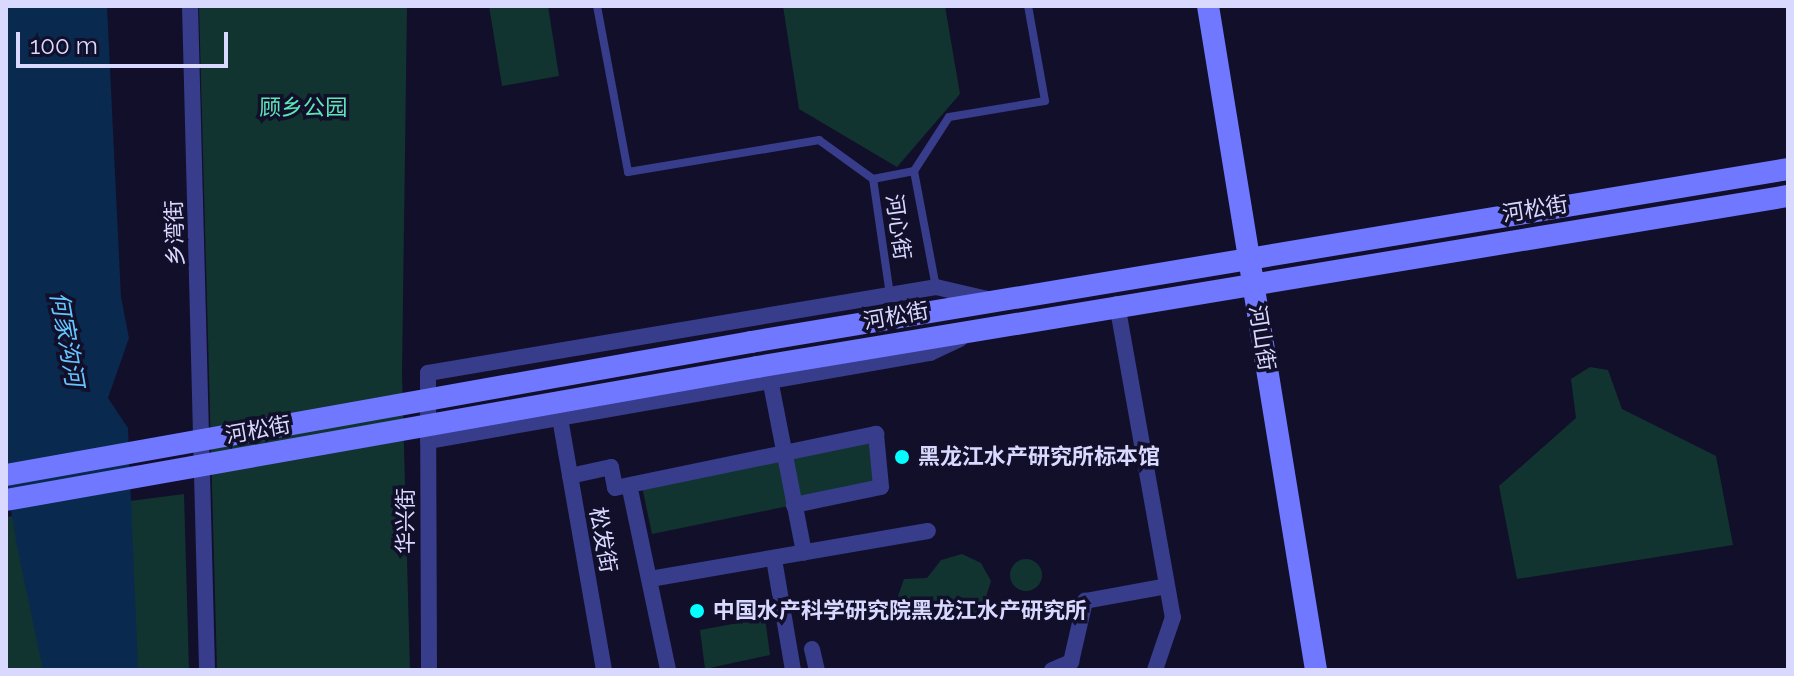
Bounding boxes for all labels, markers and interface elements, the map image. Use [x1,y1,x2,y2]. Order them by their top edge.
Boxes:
scale bar [20,16,232,66]
text: 100 m [30,31,98,60]
park label: 顾乡公园 [259,95,347,121]
street label: 河松街 [1500,191,1570,227]
street label: 河心街 [880,192,916,262]
street label: 乡湾街 [161,200,189,266]
water label: 何家沟河 [44,289,90,389]
street label: 河松街 [861,297,931,335]
street label: 河山街 [1244,303,1280,373]
street label: 河松街 [223,411,293,449]
place label: 黑龙江水产研究所标本馆 [918,444,1160,470]
marker: 黑龙江水产研究所标本馆 [893,448,911,466]
street label: 华兴街 [393,488,419,554]
street label: 松发街 [584,505,622,575]
place label: 中国水产科学研究院黑龙江水产研究所 [713,598,1087,624]
marker: 中国水产科学研究院黑龙江水产研究所 [688,602,706,620]

